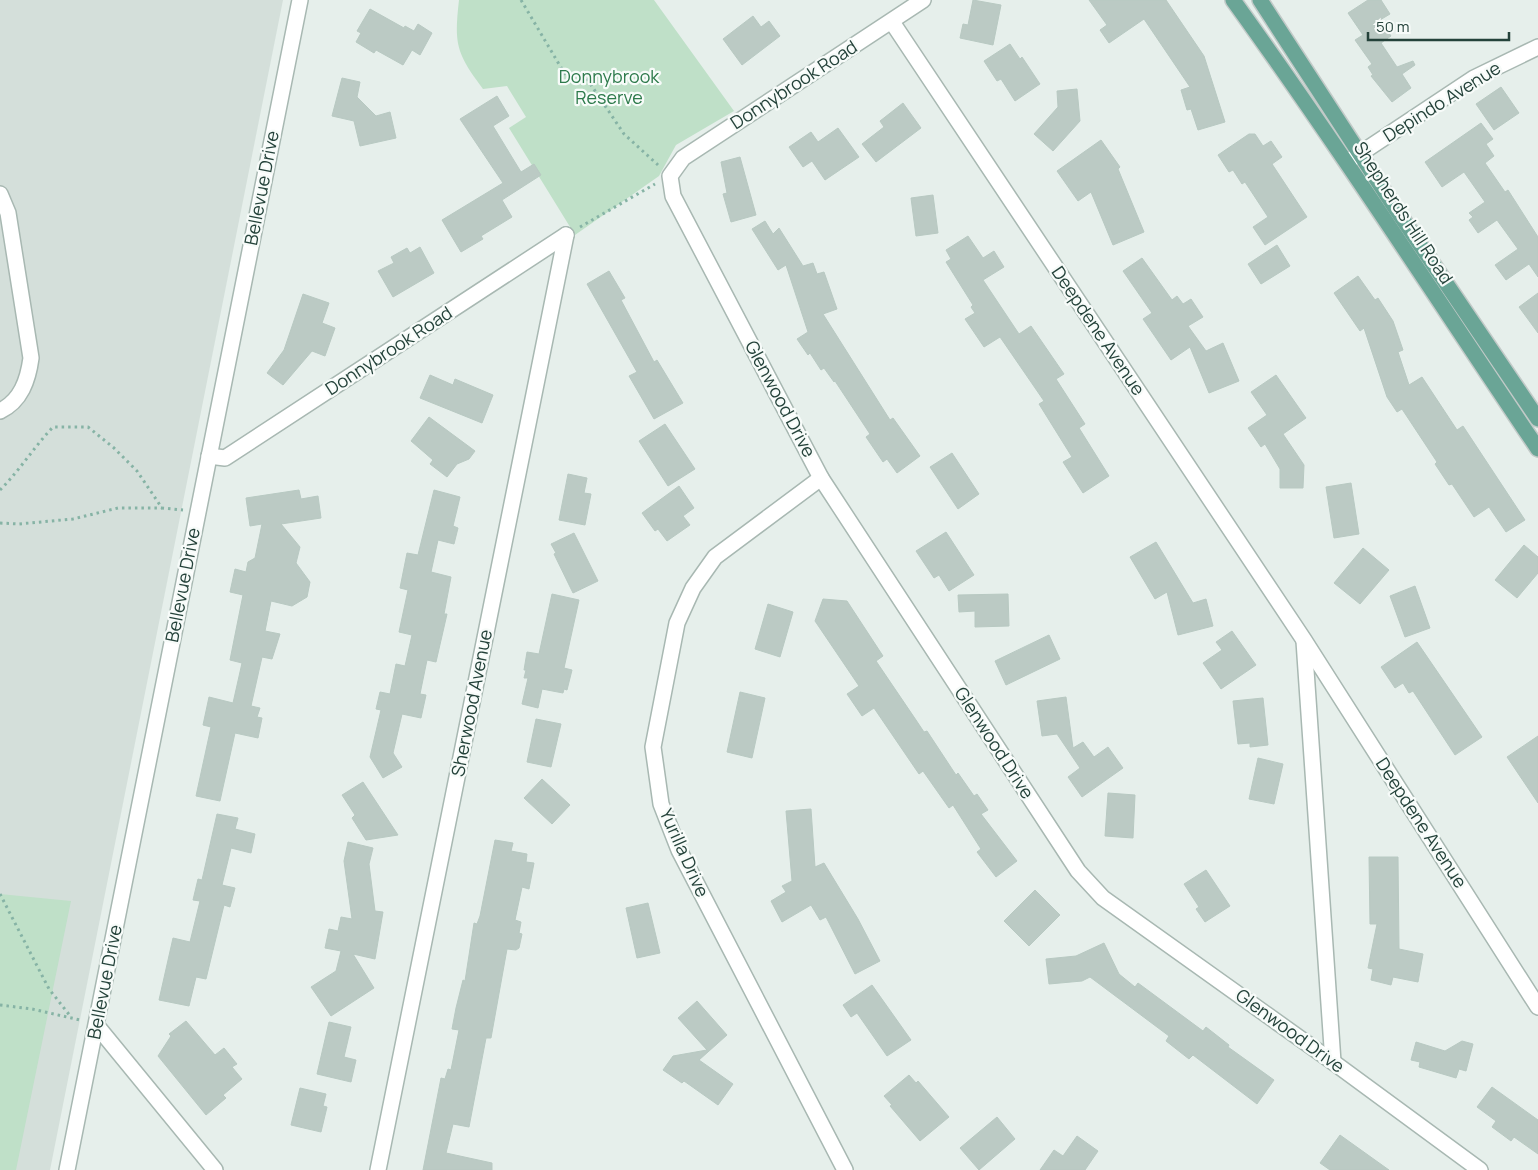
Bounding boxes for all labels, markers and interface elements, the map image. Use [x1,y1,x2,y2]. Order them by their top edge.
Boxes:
scale bar [1368,10,1509,42]
text: 50 m [1376,16,1410,37]
street label: Donnybrook Road [725,34,862,134]
street label: Depindo Avenue [1378,55,1505,147]
park label: Donnybrook Reserve [559,64,660,109]
street label: Bellevue Drive [238,129,284,247]
street label: Shepherds Hill Road [1349,137,1459,288]
street label: Deepdene Avenue [1047,261,1151,400]
street label: Donnybrook Road [320,300,457,400]
street label: Glenwood Drive [740,336,822,461]
street label: Bellevue Drive [159,526,205,644]
street label: Sherwood Avenue [445,627,497,778]
street label: Glenwood Drive [950,682,1040,803]
street label: Deepdene Avenue [1371,753,1473,892]
street label: Yurilla Drive [655,804,715,901]
street label: Bellevue Drive [81,923,127,1041]
street label: Glenwood Drive [1231,983,1350,1078]

